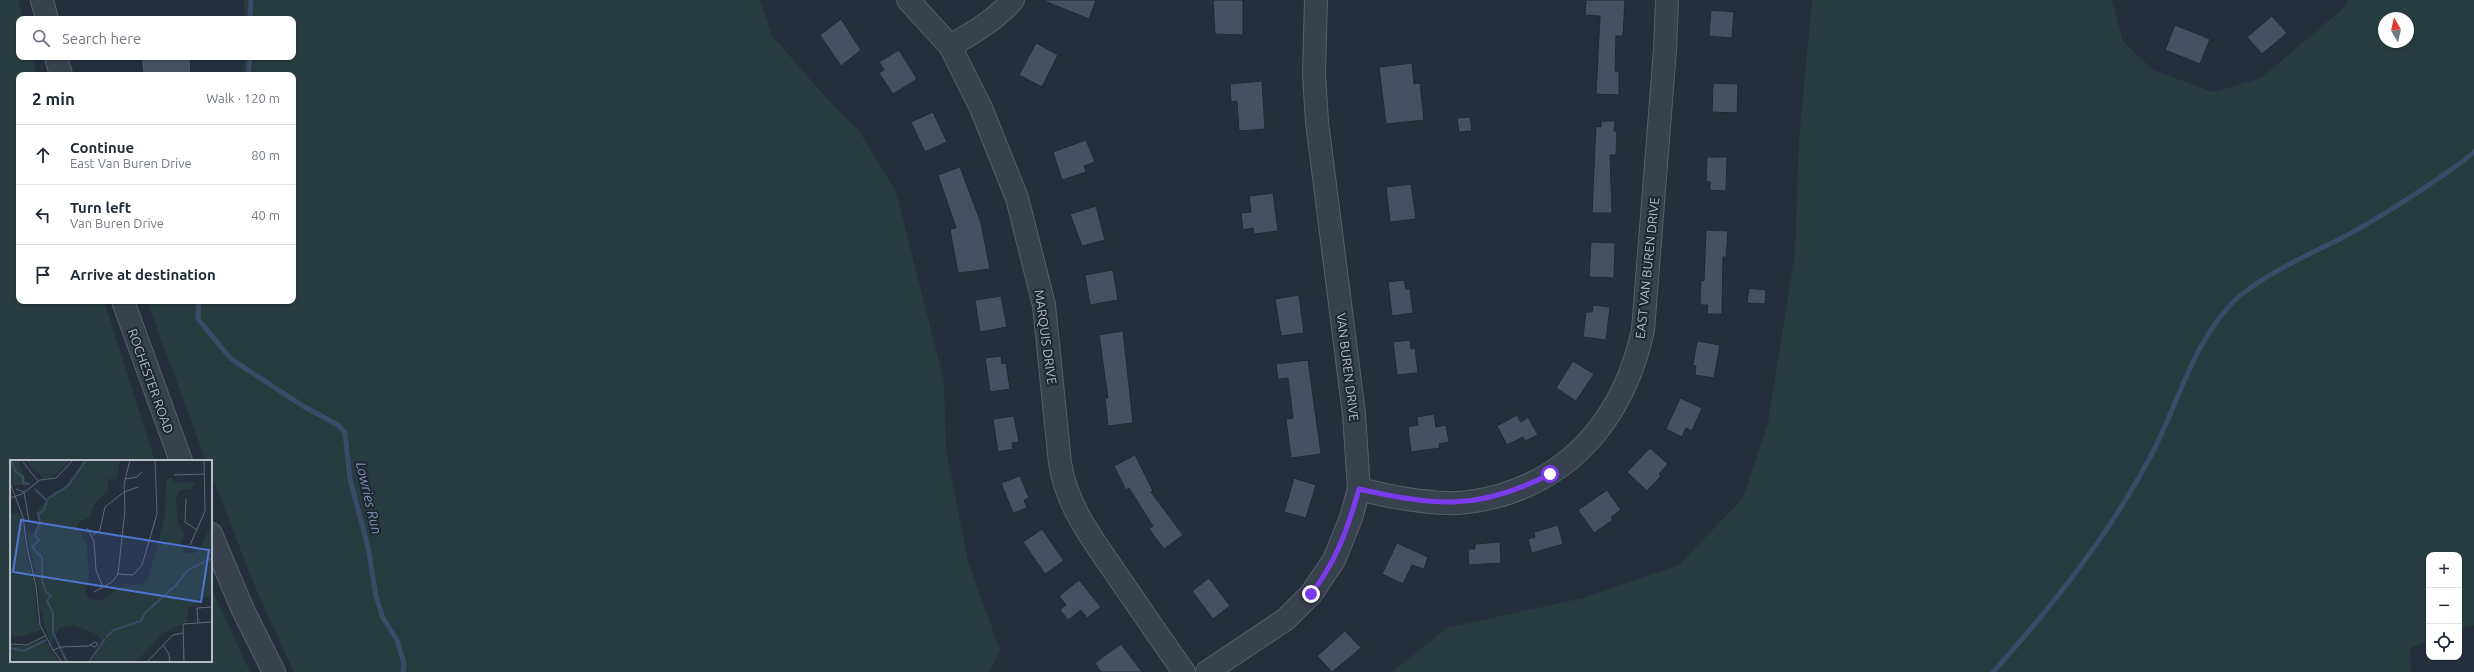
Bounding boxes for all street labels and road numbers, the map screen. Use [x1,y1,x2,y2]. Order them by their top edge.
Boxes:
street label: EAST VAN BUREN DRIVE [1633,196,1661,340]
street label: MARQUIS DRIVE [1031,288,1060,386]
street label: VAN BUREN DRIVE [1334,312,1362,422]
street label: ROCHESTER ROAD [126,327,176,435]

